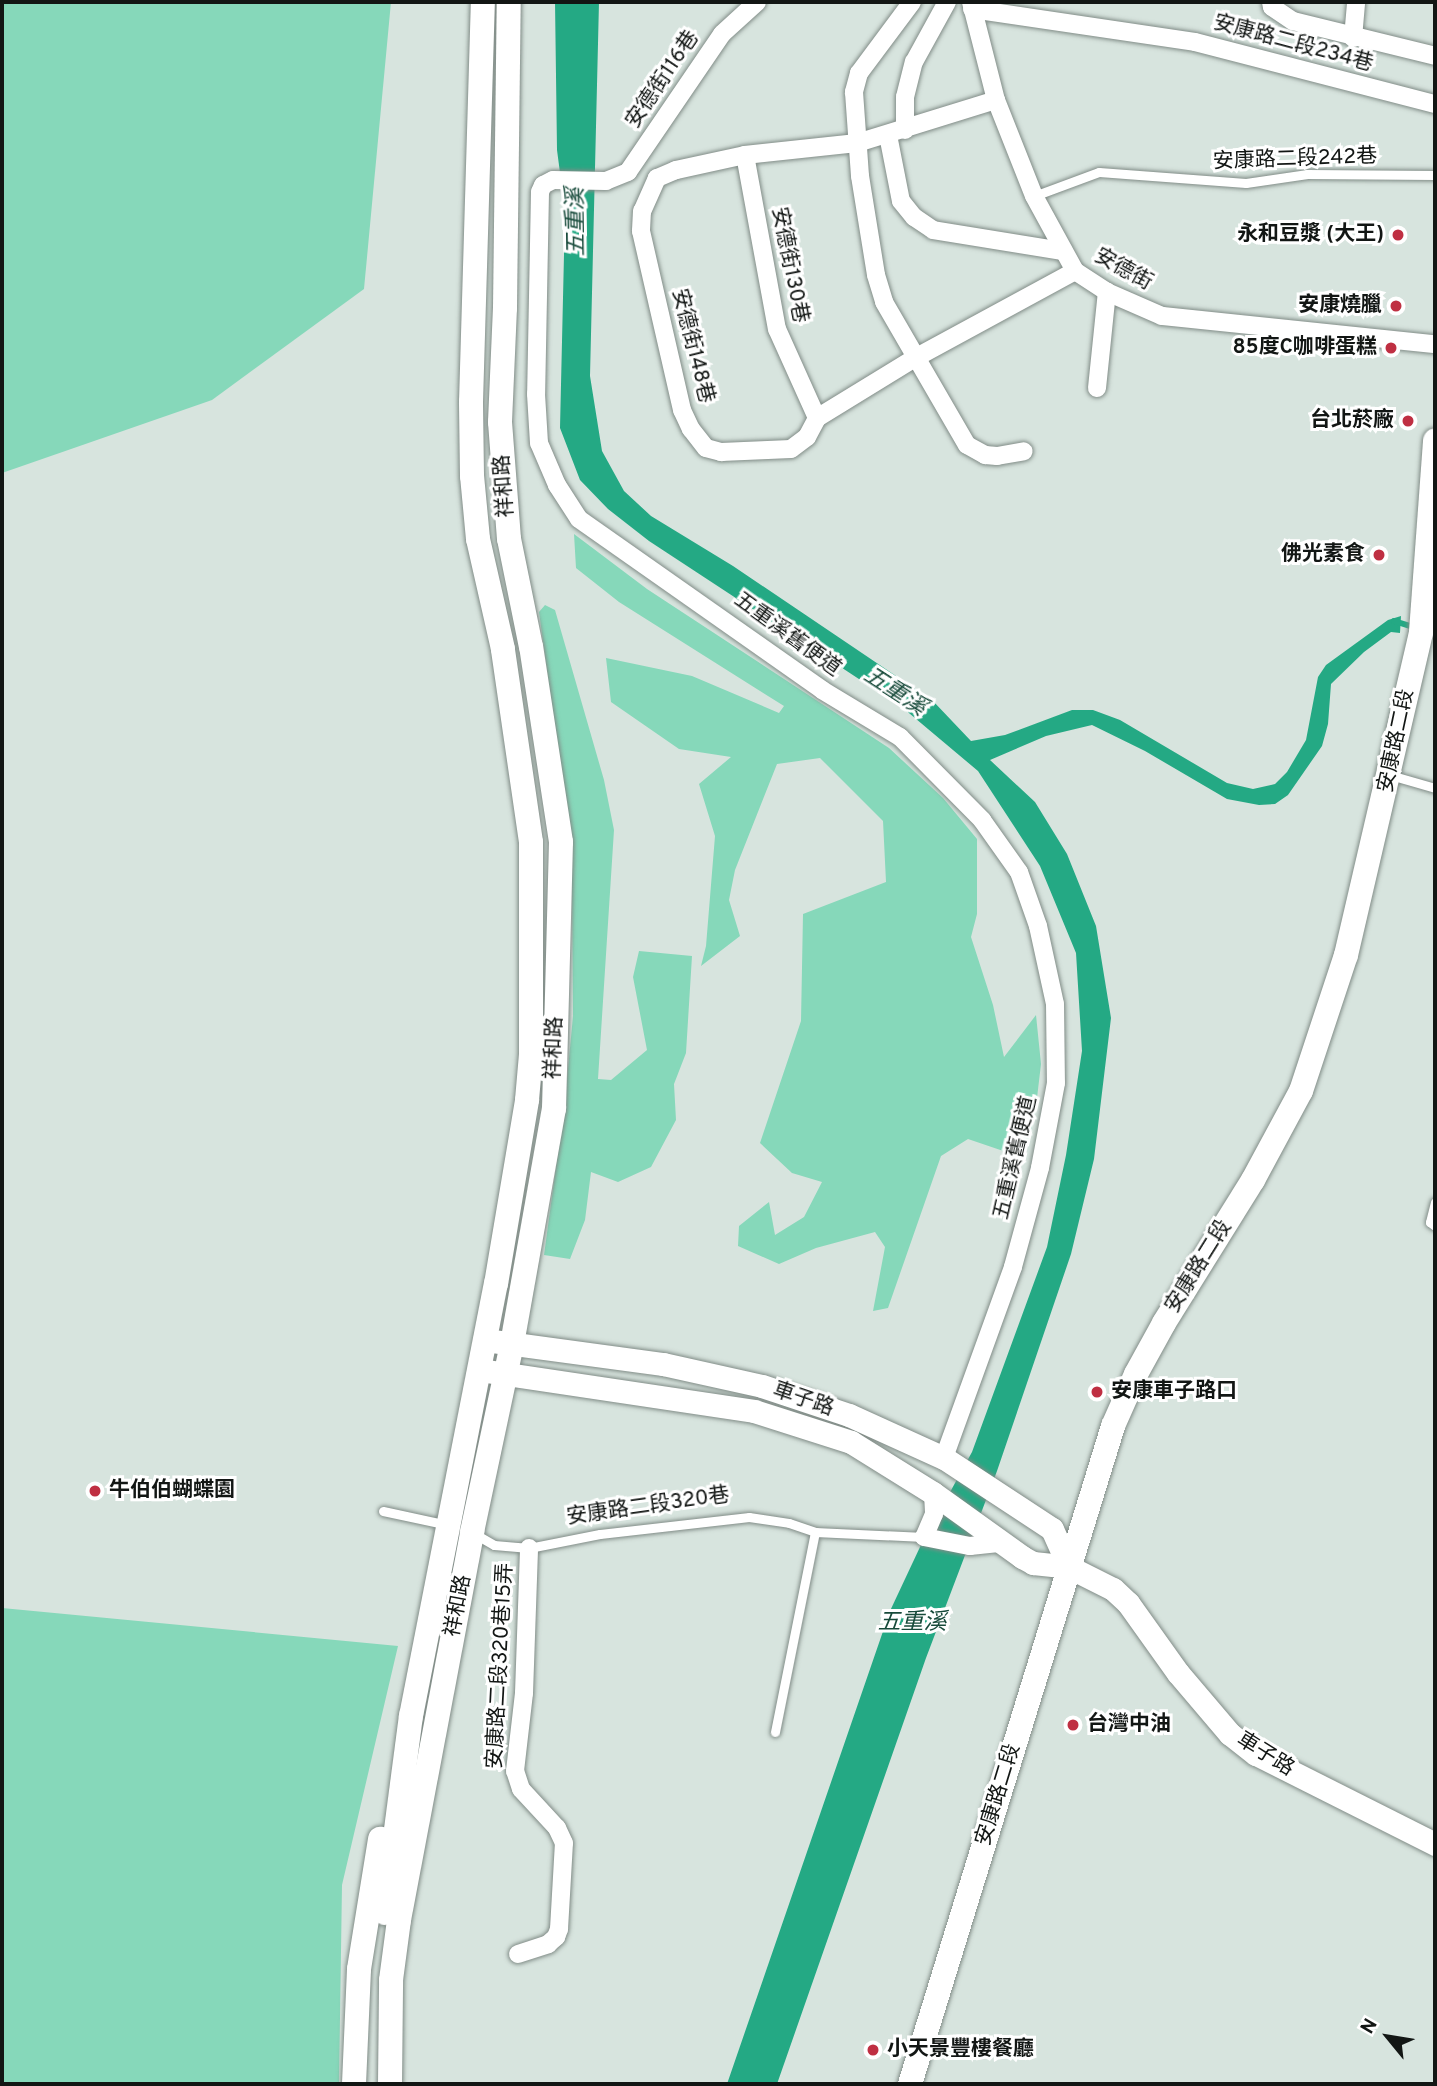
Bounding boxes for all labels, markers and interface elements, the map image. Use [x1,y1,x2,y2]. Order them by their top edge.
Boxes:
street label: 安康路二段234巷 [1210,11,1376,77]
street label: 安德街116巷 [621,26,705,134]
street label: 安康路二段242巷 [1212,145,1378,175]
water label: 五重溪 [564,187,592,257]
street label: 安德街130巷 [765,205,813,325]
place label: 永和豆漿 (大王) [1237,222,1384,248]
marker: 永和豆漿 (大王) [1390,227,1406,243]
street label: 安德街 [1089,244,1157,296]
street label: 安德街148巷 [666,286,718,406]
place label: 安康燒臘 [1298,293,1382,319]
marker: 安康燒臘 [1388,298,1404,314]
place label: 85度C咖啡蛋糕 [1233,335,1377,361]
marker: 85度C咖啡蛋糕 [1383,340,1399,356]
place label: 台北菸廠 [1310,408,1394,434]
marker: 台北菸廠 [1400,413,1416,429]
street label: 祥和路 [490,454,520,518]
place label: 佛光素食 [1281,542,1365,568]
marker: 佛光素食 [1371,547,1387,563]
street label: 五重溪舊便道 [729,588,845,682]
water label: 五重溪 [858,663,930,723]
street label: 安康路二段 [1374,687,1420,795]
street label: 祥和路 [541,1016,569,1080]
street label: 五重溪舊便道 [990,1094,1042,1222]
street label: 安康路二段 [1160,1216,1238,1318]
street label: 車子路 [769,1378,837,1422]
place label: 安康車子路口 [1111,1379,1237,1405]
marker: 安康車子路口 [1089,1384,1105,1400]
place label: 牛伯伯蝴蝶園 [109,1478,235,1504]
marker: 牛伯伯蝴蝶園 [87,1483,103,1499]
street label: 安康路二段320巷 [565,1483,731,1531]
street label: 安康路二段320巷15弄 [483,1562,519,1770]
street label: 祥和路 [441,1573,477,1639]
water label: 五重溪 [878,1610,946,1638]
place label: 台灣中油 [1087,1712,1171,1738]
marker: 台灣中油 [1065,1717,1081,1733]
street label: 車子路 [1232,1728,1298,1782]
street label: 安康路二段 [972,1741,1026,1849]
north arrow [1353,2002,1423,2072]
text: N [1356,2015,1384,2038]
place label: 小天景豐樓餐廳 [887,2037,1034,2063]
marker: 小天景豐樓餐廳 [865,2042,881,2058]

